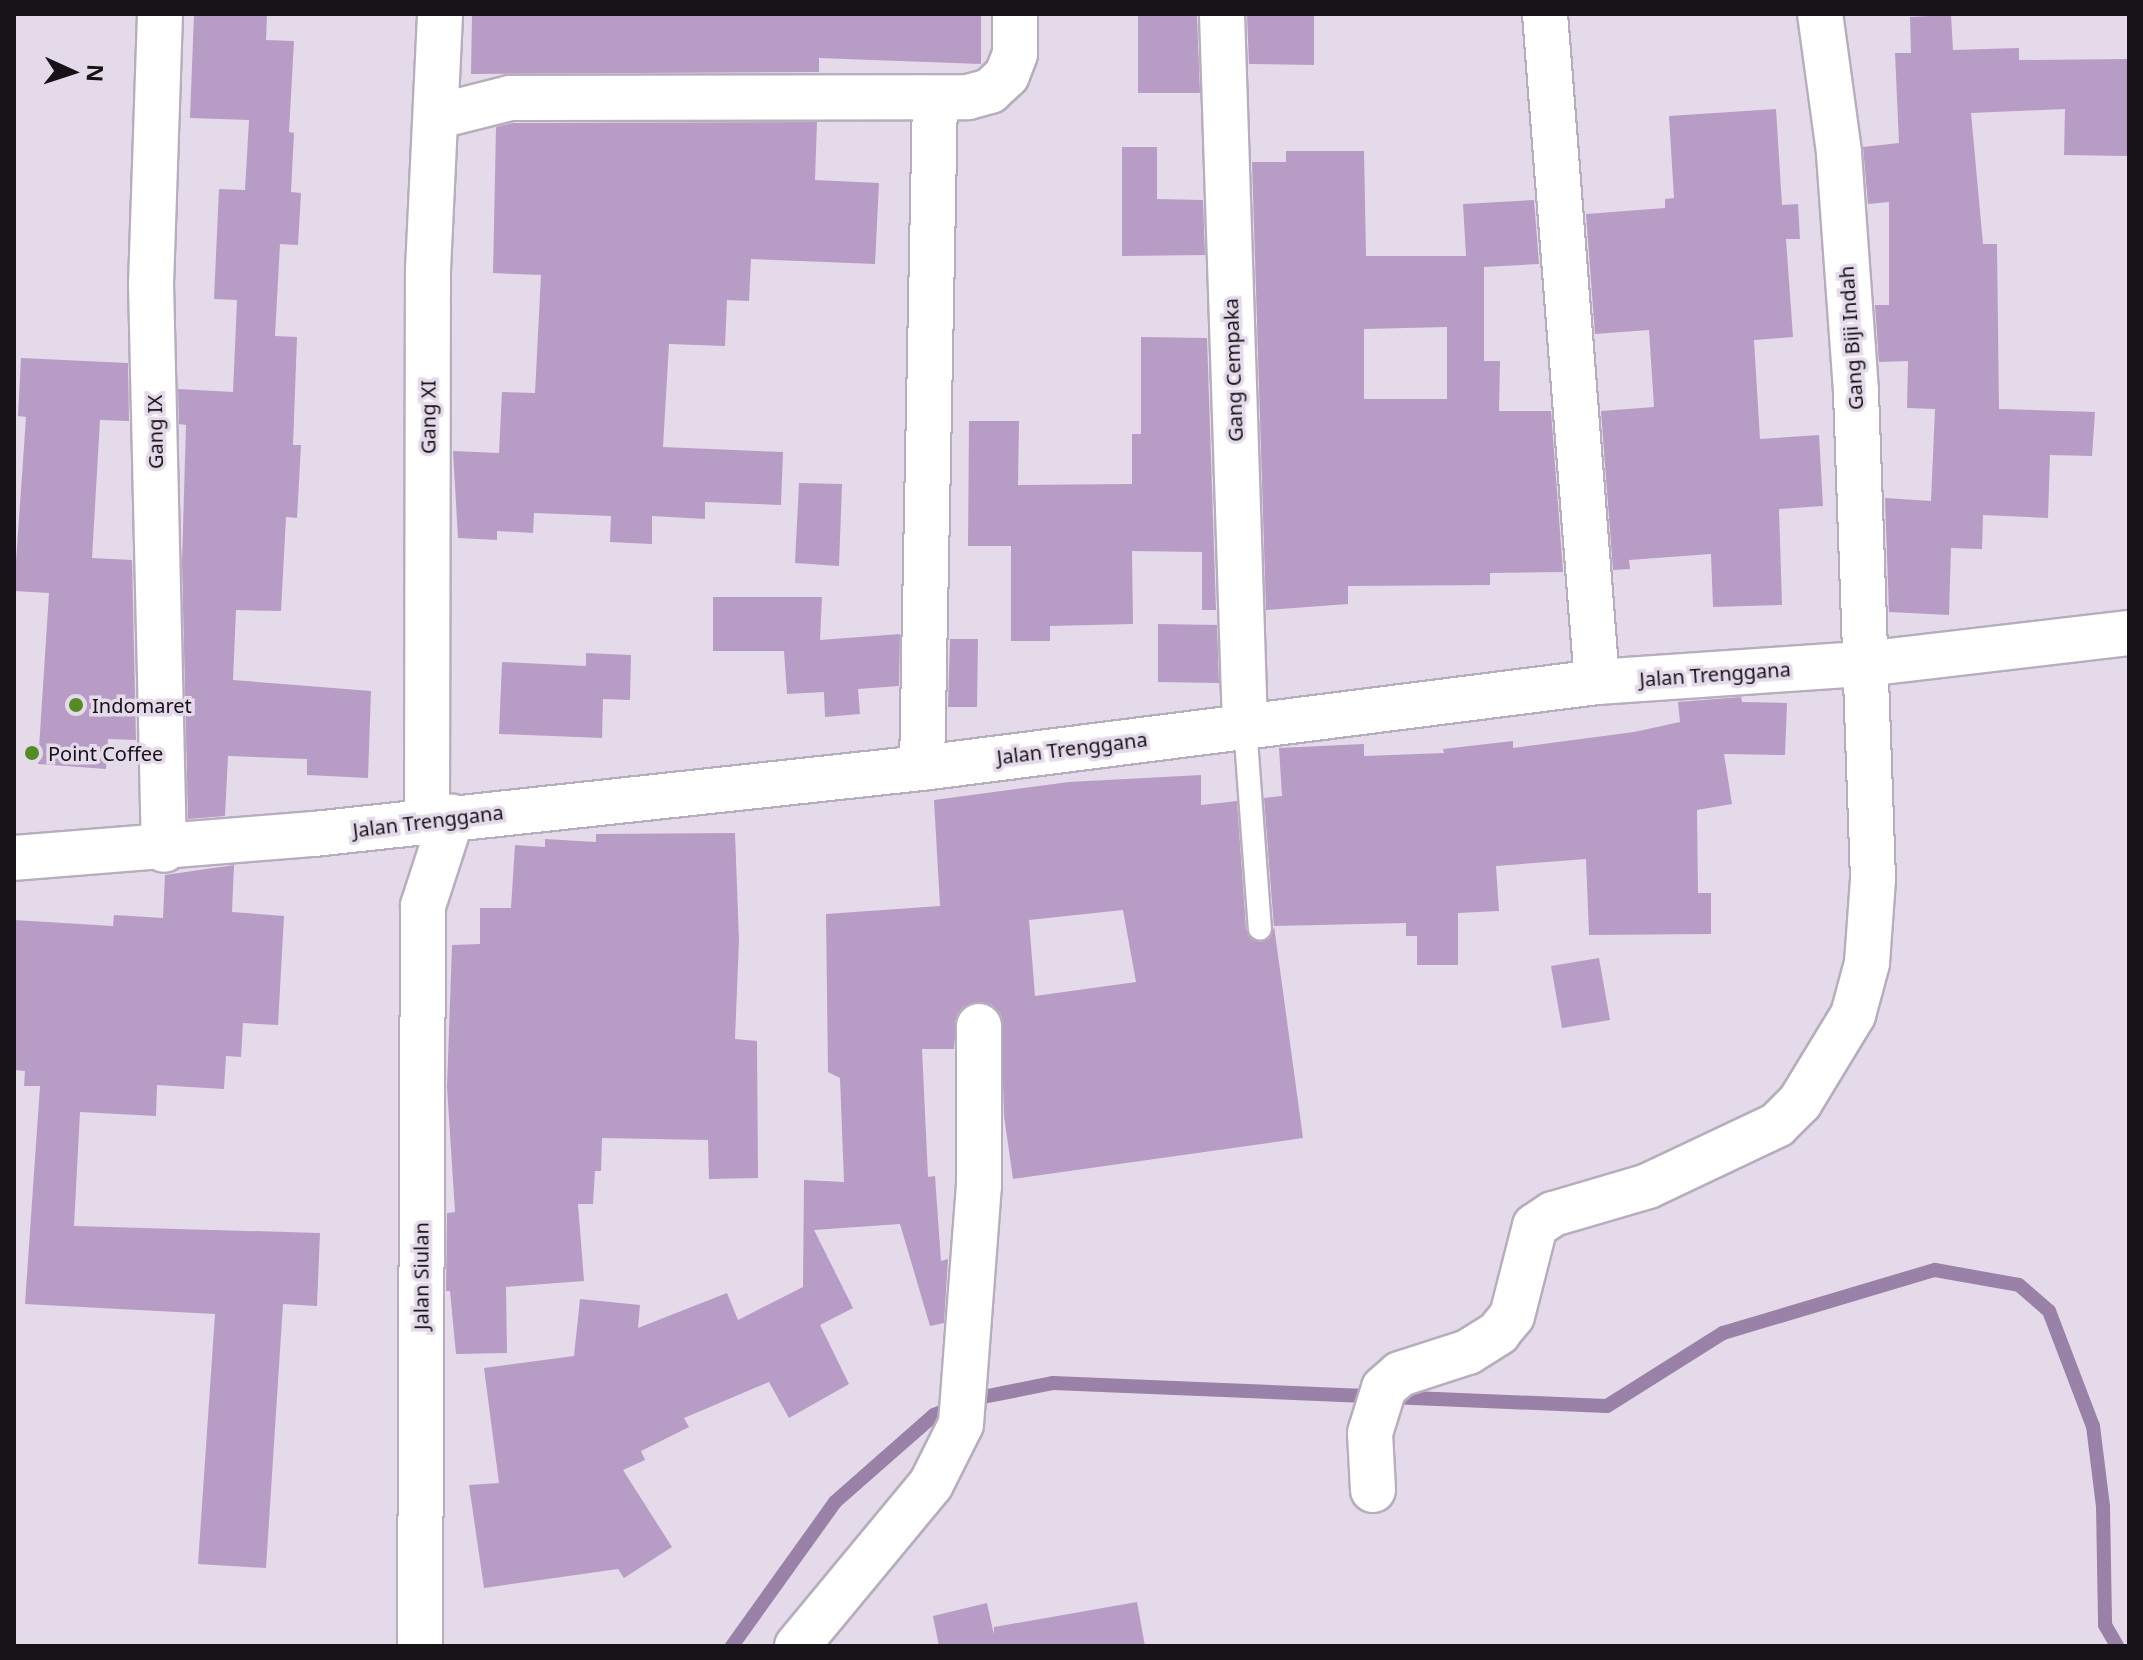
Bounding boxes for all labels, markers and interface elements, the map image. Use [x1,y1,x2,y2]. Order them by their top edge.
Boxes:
north arrow [32,32,112,112]
text: N [81,64,111,83]
street label: Gang Biji Indah [1834,265,1868,411]
street label: Gang Cempaka [1219,298,1247,442]
street label: Gang XI [416,380,440,454]
street label: Gang IX [142,395,168,469]
street label: Jalan Trenggana [1639,657,1791,691]
place label: Indomaret [92,693,192,717]
marker: Indomaret [67,696,85,714]
street label: Jalan Trenggana [995,727,1149,769]
place label: Point Coffee [48,741,163,765]
marker: Point Coffee [23,744,41,762]
street label: Jalan Trenggana [351,800,505,842]
street label: Jalan Siulan [409,1222,433,1330]

